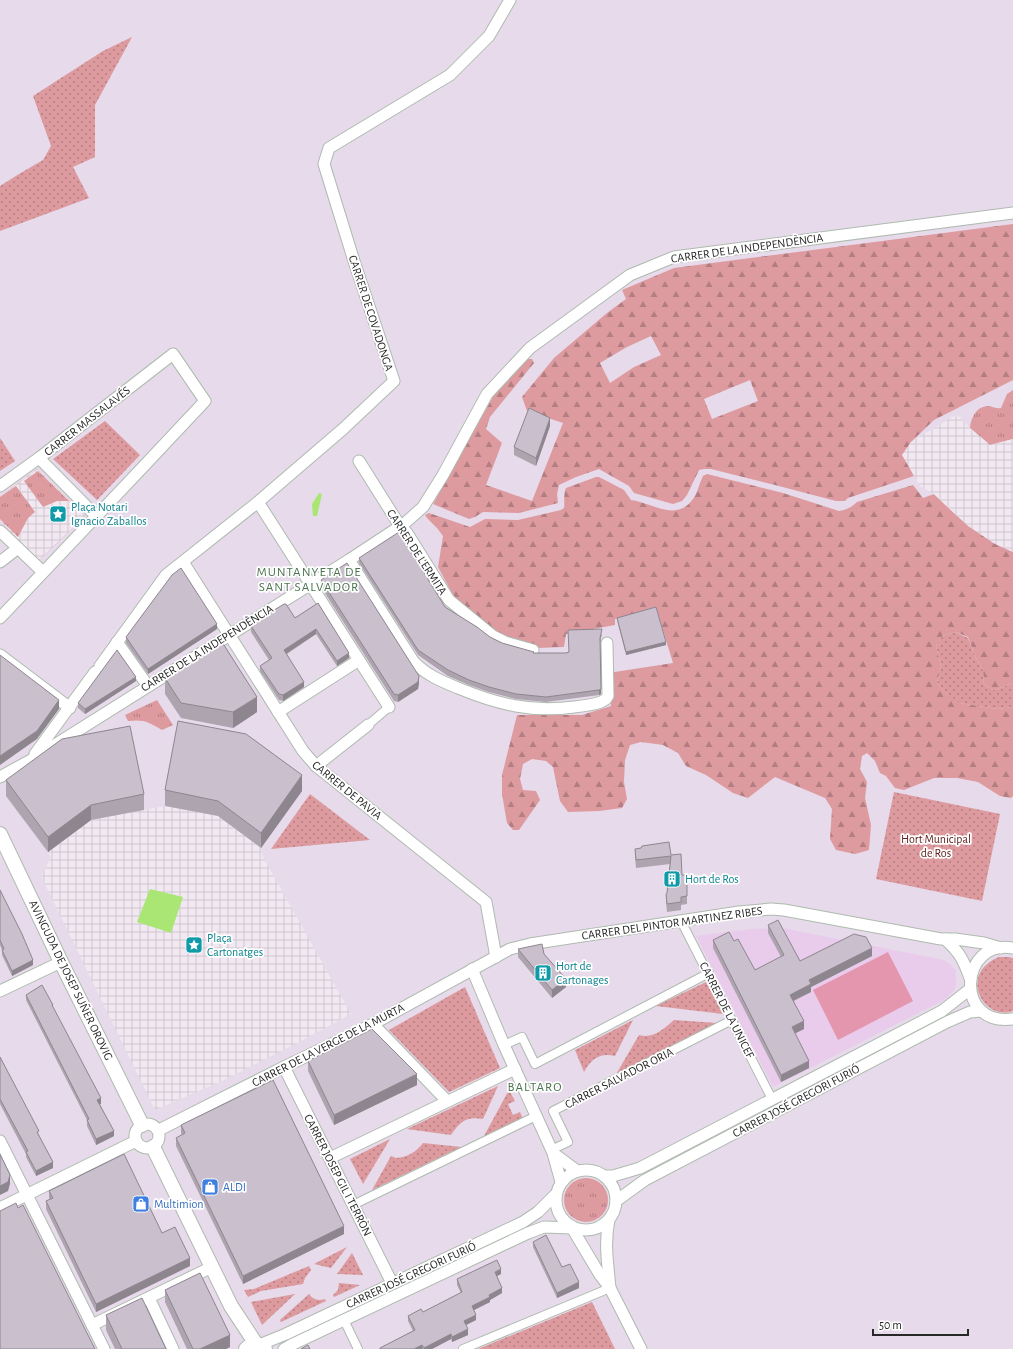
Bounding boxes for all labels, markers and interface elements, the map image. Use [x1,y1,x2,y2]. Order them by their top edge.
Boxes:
street label: CARRER DE LA INDEPENDÈNCIA [670,230,824,265]
street label: CARRER DE COVADONGA [347,254,395,372]
street label: CARRER MASSALAVÉS [41,383,133,458]
place label: Plaça Notari Ignacio Zaballos [71,501,147,527]
place icon: Plaça Notari Ignacio Zaballos [48,504,68,524]
street label: CARRER DE L'ERMITA [385,507,449,597]
district label: MUNTANYETA DE SANT SALVADOR [256,566,362,594]
street label: CARRER DE LA INDEPENDÈNCIA [138,601,275,694]
street label: CARRER DE PAVIA [310,758,384,822]
park label: Hort Municipal de Ros [901,833,971,859]
building icon: Hort de Ros [662,869,682,889]
place label: Hort de Ros [685,873,739,885]
street label: AVINGUDA DE JOSEP SUÑER OROVIG [27,897,117,1062]
street label: CARRER DEL PINTOR MARTINEZ RIBES [581,904,763,942]
place label: Plaça Cartonatges [207,932,263,958]
place icon: Plaça Cartonatges [184,935,204,955]
place label: Hort de Cartonages [556,960,609,986]
street label: CARRER DE LA UNICEF [698,960,757,1061]
building icon: Hort de Cartonages [533,963,553,983]
street label: CARRER DE LA VERGE DE LA MURTA [250,1001,406,1089]
street label: CARRER SALVADOR ORIA [563,1045,675,1111]
street label: CARRER JOSÉ GREGORI FURIÓ [730,1061,862,1140]
district label: BALTARO [508,1081,562,1094]
street label: CARRER JOSEP GIL I TERRÒN [302,1112,375,1238]
shop icon: ALDI [200,1177,220,1197]
place label: ALDI [223,1181,246,1193]
shop icon: Multimion [131,1194,151,1214]
place label: Multimion [154,1198,204,1210]
street label: CARRER JOSÉ GREGORI FURIÓ [344,1239,478,1310]
scale bar [873,1311,968,1337]
text: 50 m [879,1319,902,1331]

